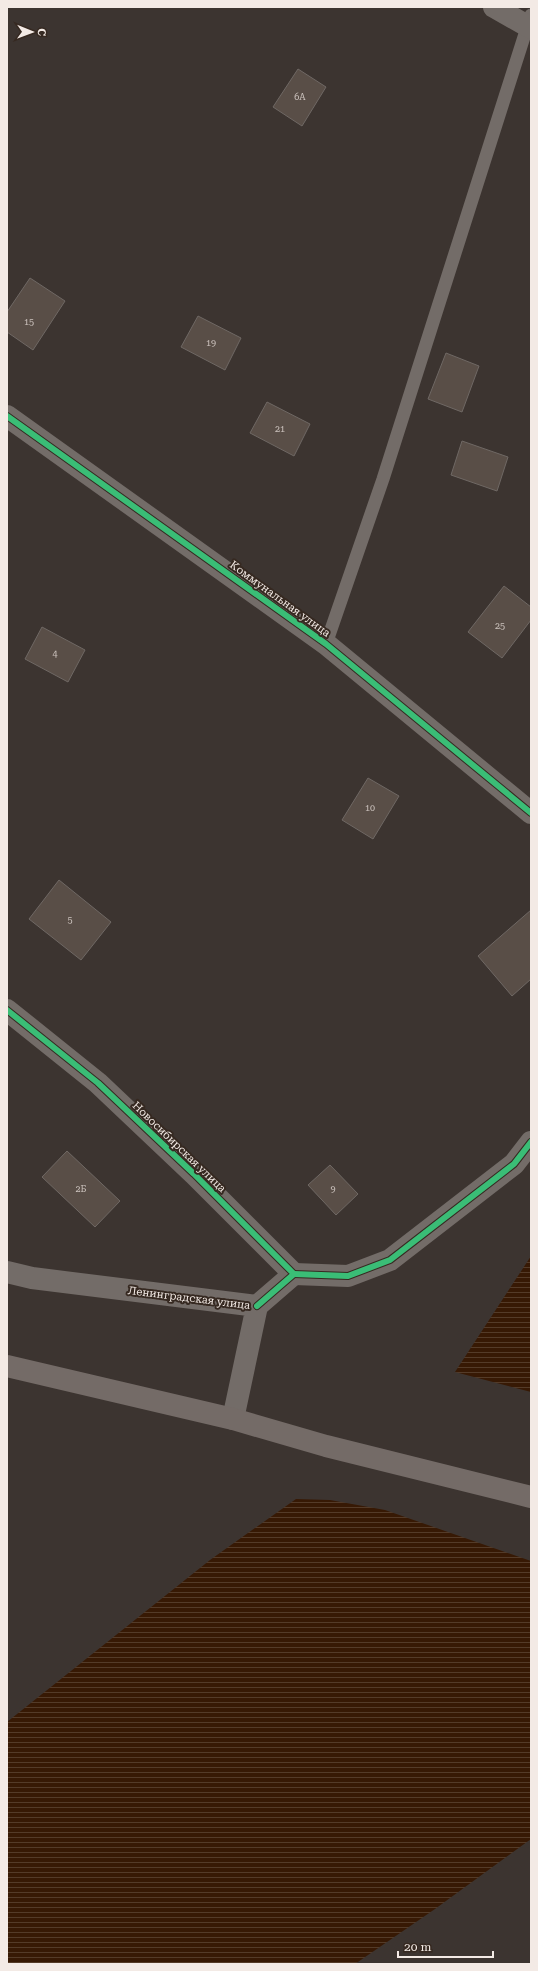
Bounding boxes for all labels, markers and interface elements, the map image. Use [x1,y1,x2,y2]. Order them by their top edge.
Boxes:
north arrow [12,12,52,52]
text: С [35,28,48,36]
house number: 6А [294,92,306,102]
house number: 15 [24,317,34,327]
house number: 19 [206,338,216,348]
house number: 21 [275,424,285,434]
street label: Коммунальная улица [227,558,333,640]
house number: 25 [495,621,505,631]
house number: 4 [52,649,58,659]
house number: 10 [365,803,375,813]
house number: 5 [67,915,73,925]
street label: Новосибирская улица [130,1099,228,1195]
house number: 2Б [76,1184,87,1194]
house number: 9 [330,1184,336,1194]
street label: Ленинградская улица [127,1284,251,1312]
scale bar [398,1933,493,1959]
text: 20 m [404,1940,431,1954]

